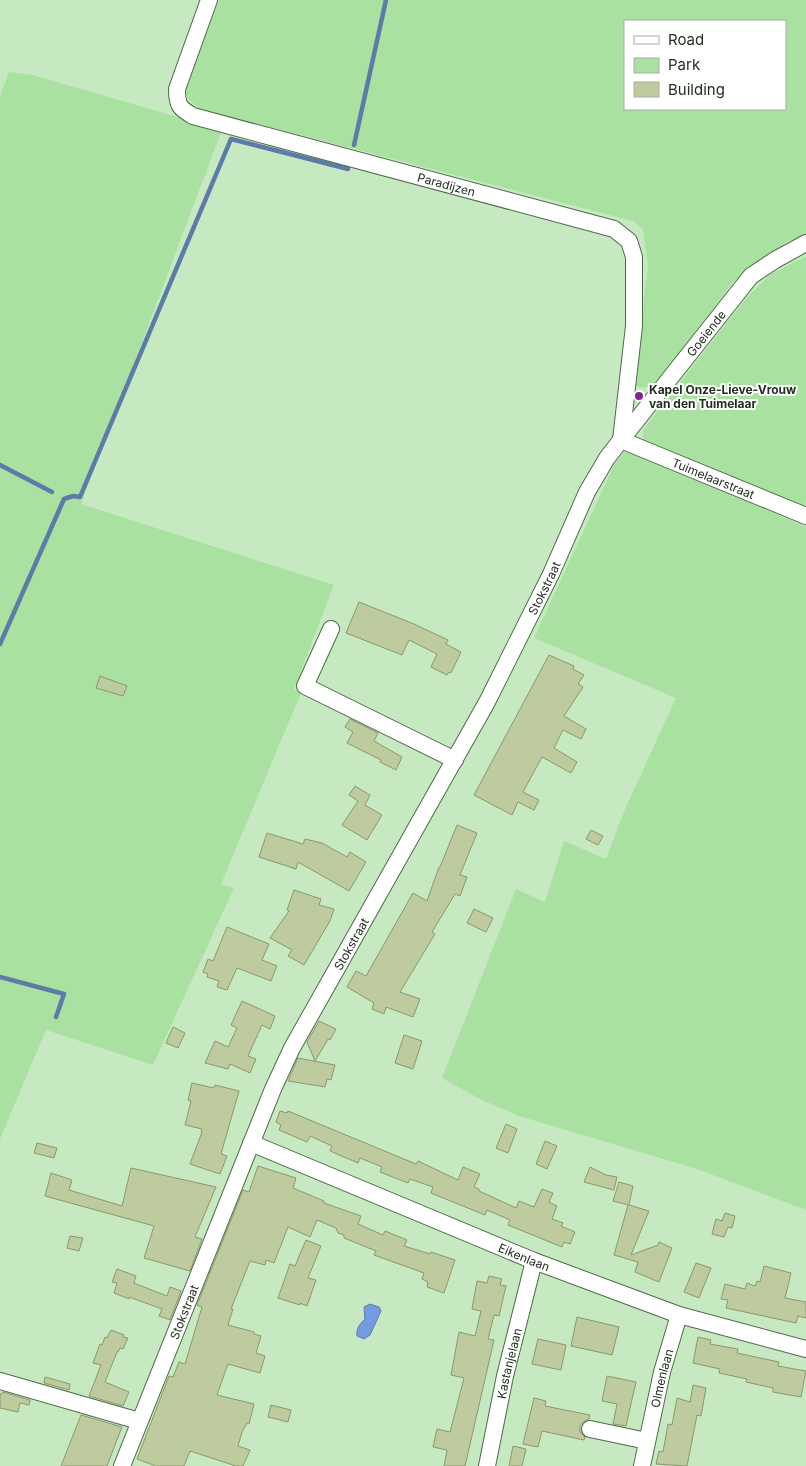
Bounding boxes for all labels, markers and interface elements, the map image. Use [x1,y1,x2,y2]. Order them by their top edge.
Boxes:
legend [624,20,786,110]
text: Road [668,30,704,49]
text: Park [668,55,701,74]
text: Building [668,80,725,99]
street label: Paradijzen [416,169,477,199]
street label: Goeiende [683,307,729,359]
place label: Kapel Onze-Lieve-Vrouw van den Tuimelaar [649,382,797,411]
marker: Kapel Onze-Lieve-Vrouw van den Tuimelaar [633,390,645,402]
street label: Tuimelaarstraat [670,454,757,502]
street label: Stokstraat [524,559,563,617]
street label: Stokstraat [330,915,371,972]
street label: Eikenlaan [496,1240,552,1274]
street label: Stokstraat [166,1282,201,1341]
street label: Kastanjelaan [493,1326,524,1400]
street label: Olmenlaan [647,1347,676,1409]

